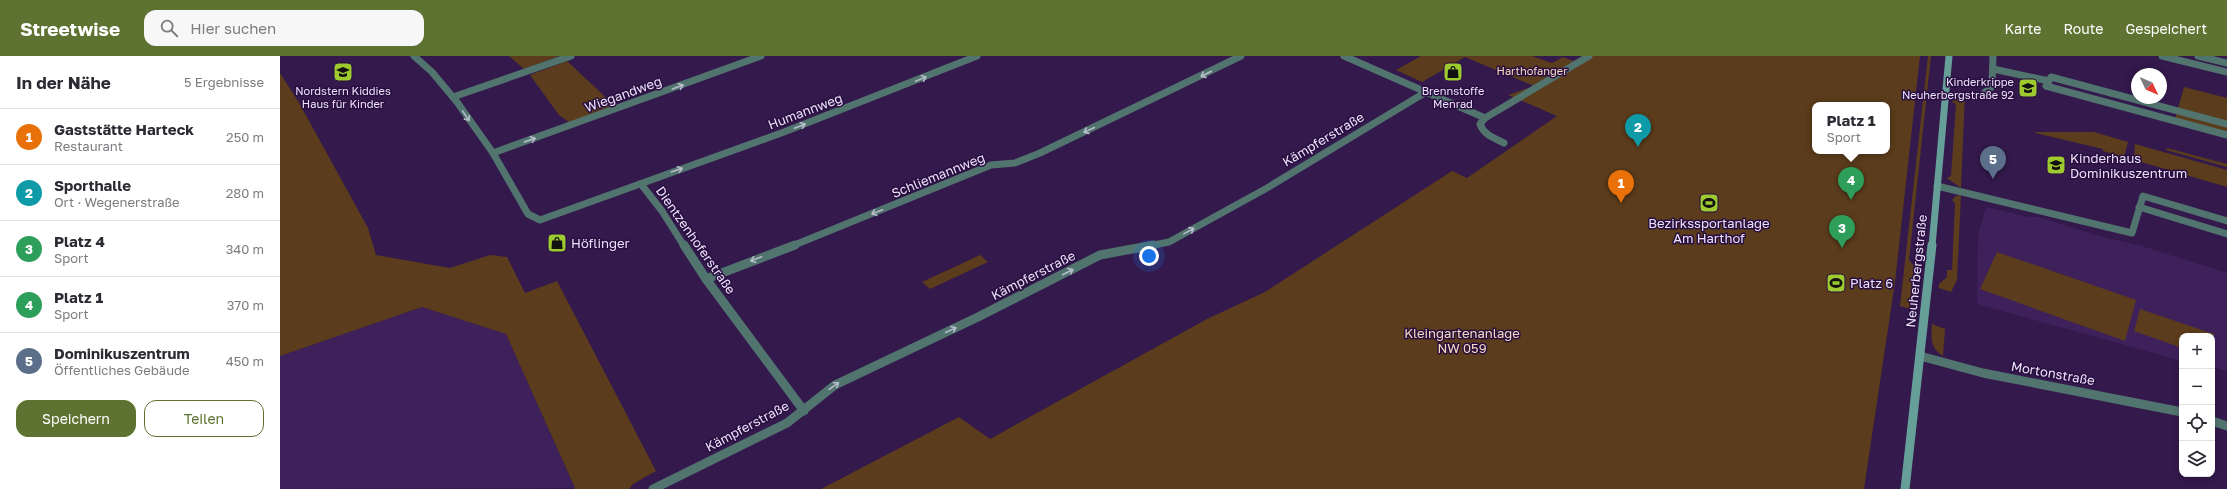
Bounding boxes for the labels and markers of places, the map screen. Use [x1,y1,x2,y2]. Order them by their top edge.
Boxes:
school or university icon: Nordstern Kiddies Haus für Kinder [332,61,354,83]
shop icon: Brennstoffe Menrad [1442,61,1464,83]
place label: Kinderkrippe Neuherbergstraße 92 [1902,75,2014,101]
school or university icon: Kinderkrippe Neuherbergstraße 92 [2017,77,2039,99]
place label: Nordstern Kiddies Haus für Kinder [295,84,391,110]
place label: Brennstoffe Menrad [1422,84,1484,110]
pin: 2 [1625,114,1651,147]
pin: 5 [1980,146,2006,179]
place label: Kinderhaus Dominikuszentrum [2070,150,2187,181]
school or university icon: Kinderhaus Dominikuszentrum [2045,154,2067,176]
pin: 4 [1838,167,1864,200]
pin: 1 [1608,170,1634,203]
sports icon: Bezirkssportanlage Am Harthof [1698,192,1720,214]
place label: Bezirkssportanlage Am Harthof [1648,215,1770,246]
pin: 3 [1829,215,1855,248]
shop icon: Höflinger [546,232,568,254]
place label: Höflinger [571,235,630,251]
sports icon: Platz 6 [1825,272,1847,294]
place label: Platz 6 [1850,275,1893,291]

